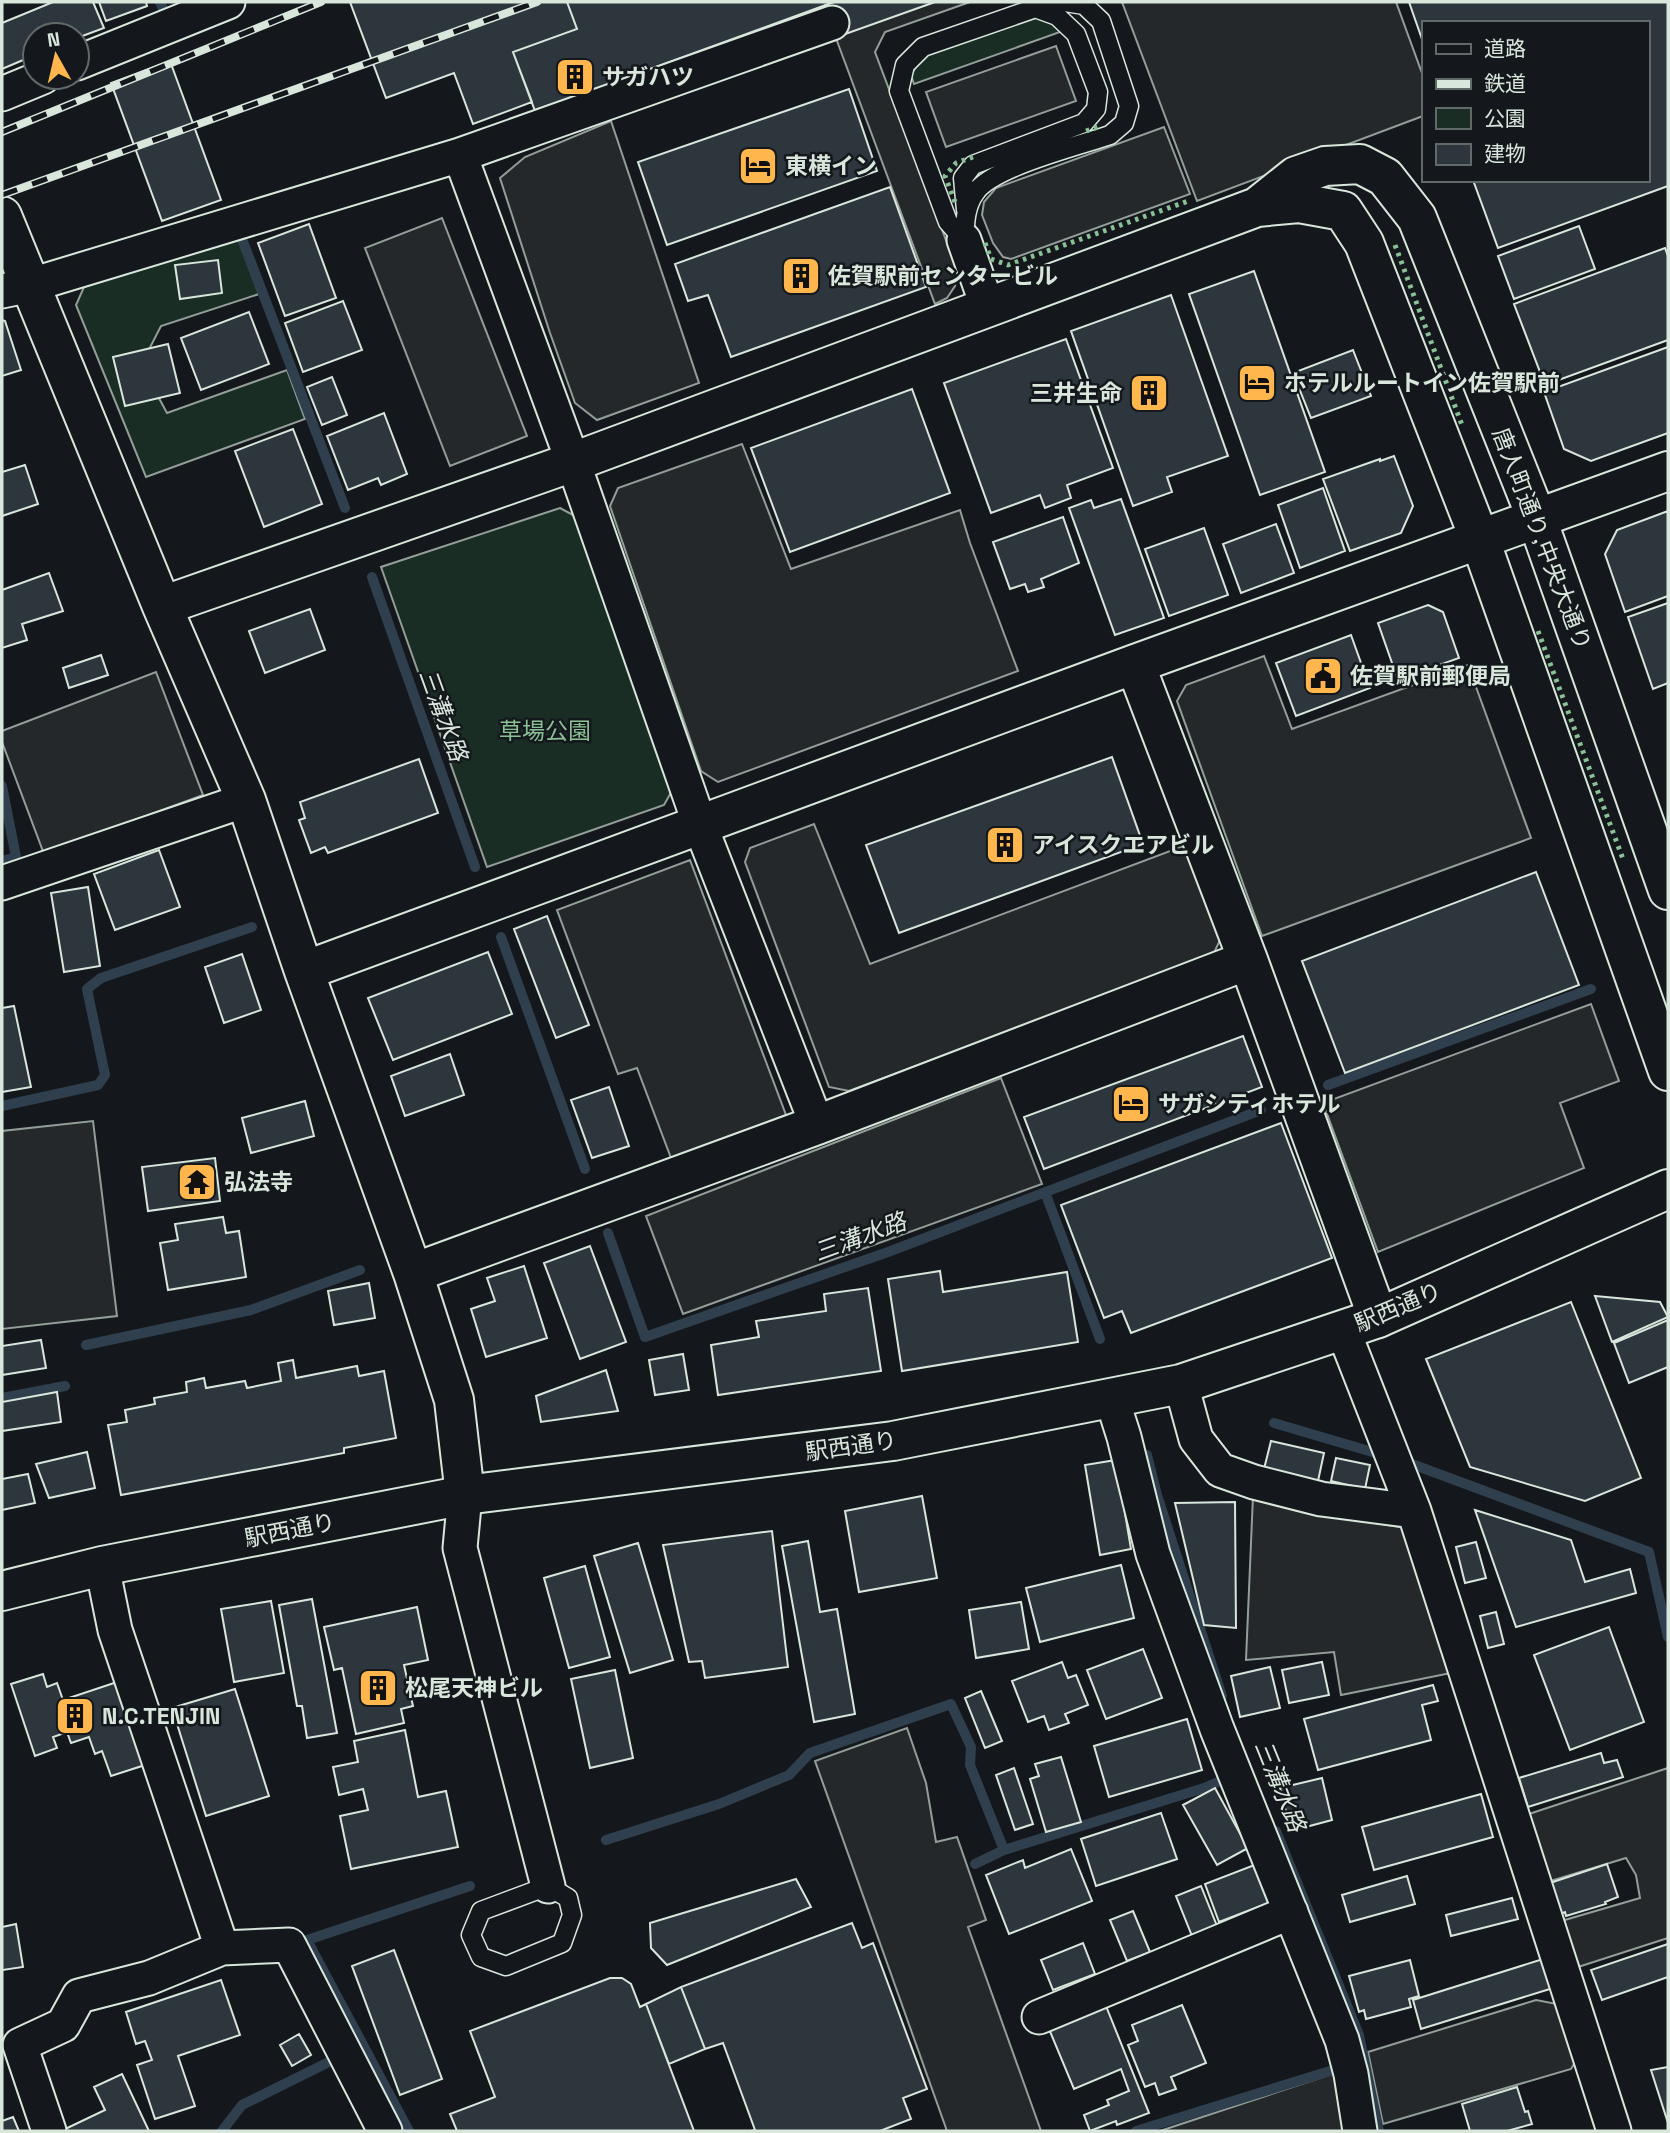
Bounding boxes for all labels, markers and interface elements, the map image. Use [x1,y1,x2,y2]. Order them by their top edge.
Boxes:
north arrow [21,21,91,91]
legend [1422,21,1649,182]
text: N [46,26,62,53]
text: 道路 [1484,35,1526,62]
building icon: サガハツ [554,56,596,98]
place label: サガハツ [602,62,694,92]
text: 鉄道 [1484,70,1526,97]
text: 公園 [1484,105,1526,132]
text: 建物 [1484,140,1526,167]
hotel icon: 東横イン [737,145,779,187]
place label: 東横イン [785,151,877,181]
building icon: 佐賀駅前センタービル [780,255,822,297]
place label: 佐賀駅前センタービル [828,261,1058,291]
hotel icon: ホテルルートイン佐賀駅前 [1236,362,1278,404]
place label: ホテルルートイン佐賀駅前 [1284,368,1560,398]
building icon: 三井生命 [1128,372,1170,414]
place label: 三井生命 [1030,378,1123,408]
street label: 唐人町通り,中央大通り [1486,424,1598,654]
public building icon: 佐賀駅前郵便局 [1302,655,1344,697]
place label: 佐賀駅前郵便局 [1350,661,1511,691]
water label: 三溝水路 [412,664,475,767]
park label: 草場公園 [499,716,591,746]
building icon: アイスクエアビル [984,824,1026,866]
place label: アイスクエアビル [1032,830,1214,860]
hotel icon: サガシティホテル [1110,1083,1152,1125]
place label: サガシティホテル [1158,1089,1341,1119]
temple icon: 弘法寺 [176,1161,218,1203]
place label: 弘法寺 [224,1167,293,1197]
water label: 三溝水路 [809,1205,912,1268]
street label: 駅西通り [1350,1275,1446,1339]
street label: 駅西通り [803,1425,899,1467]
street label: 駅西通り [242,1506,338,1554]
building icon: 松尾天神ビル [357,1667,399,1709]
place label: 松尾天神ビル [405,1673,543,1703]
building icon: N.C.TENJIN [54,1695,96,1737]
place label: N.C.TENJIN [102,1701,221,1731]
water label: 三溝水路 [1248,1736,1314,1838]

